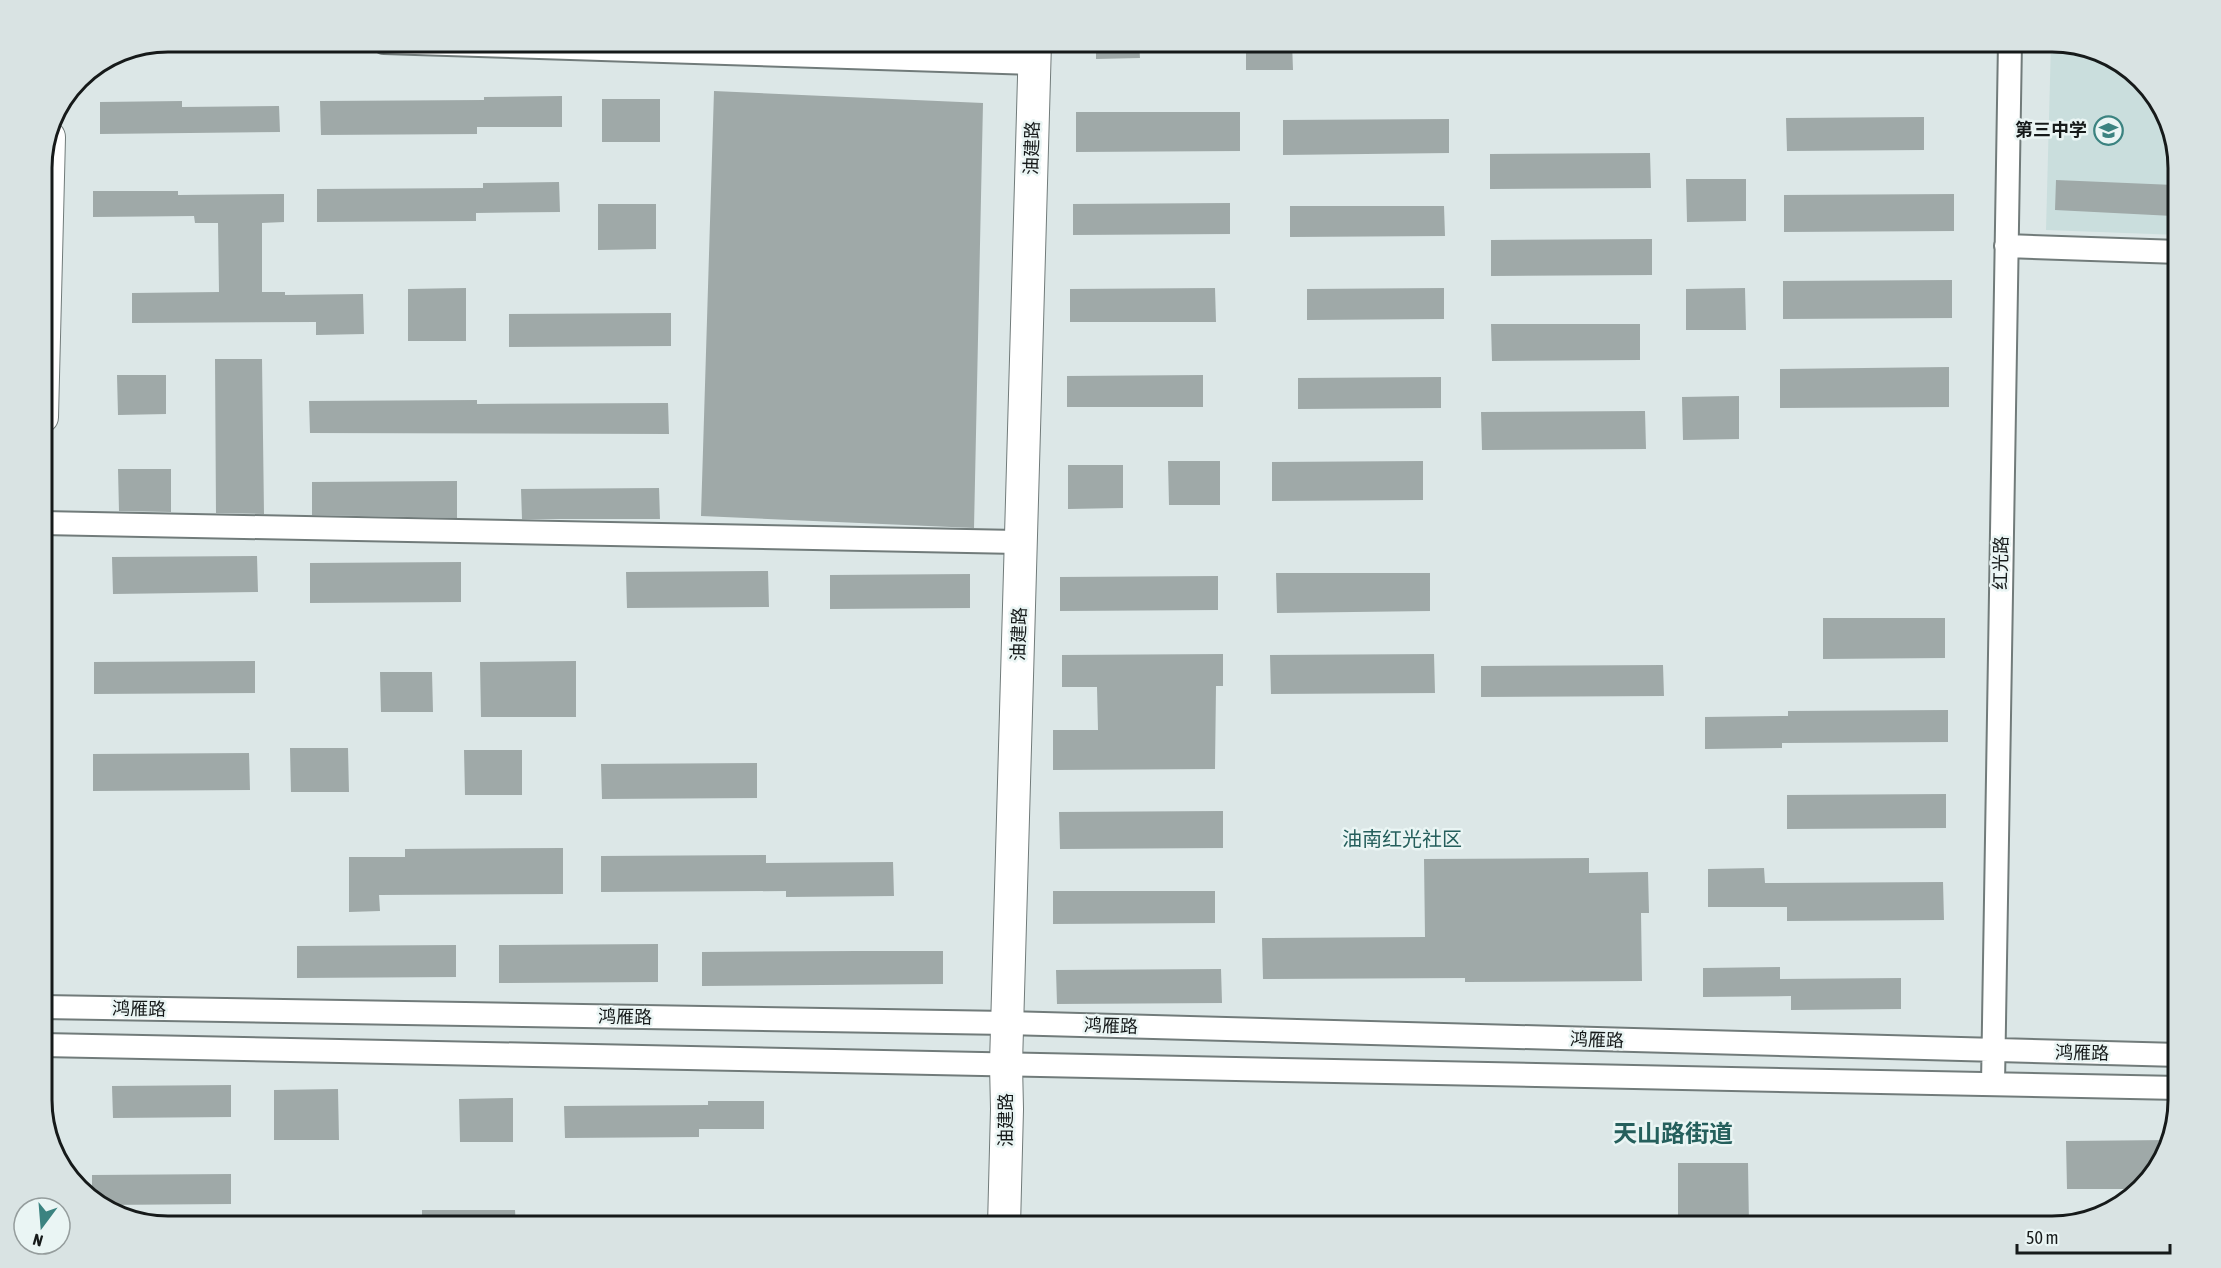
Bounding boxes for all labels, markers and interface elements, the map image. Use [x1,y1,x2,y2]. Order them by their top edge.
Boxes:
school or university icon: 第三中学 [2092,114,2124,146]
place label: 第三中学 [2015,119,2087,140]
street label: 油建路 [1020,121,1043,175]
street label: 红光路 [1990,536,2011,590]
street label: 油建路 [1007,607,1030,661]
district label: 油南红光社区 [1342,827,1462,850]
street label: 鸿雁路 [112,998,166,1019]
street label: 鸿雁路 [598,1006,652,1027]
street label: 鸿雁路 [1084,1014,1138,1037]
street label: 鸿雁路 [1570,1028,1624,1051]
street label: 鸿雁路 [2055,1042,2109,1063]
street label: 油建路 [995,1093,1016,1147]
district label: 天山路街道 [1613,1120,1733,1147]
north arrow [12,1196,72,1256]
scale bar [2017,1217,2170,1255]
text: 50 m [2026,1227,2058,1248]
text: N [31,1230,45,1250]

